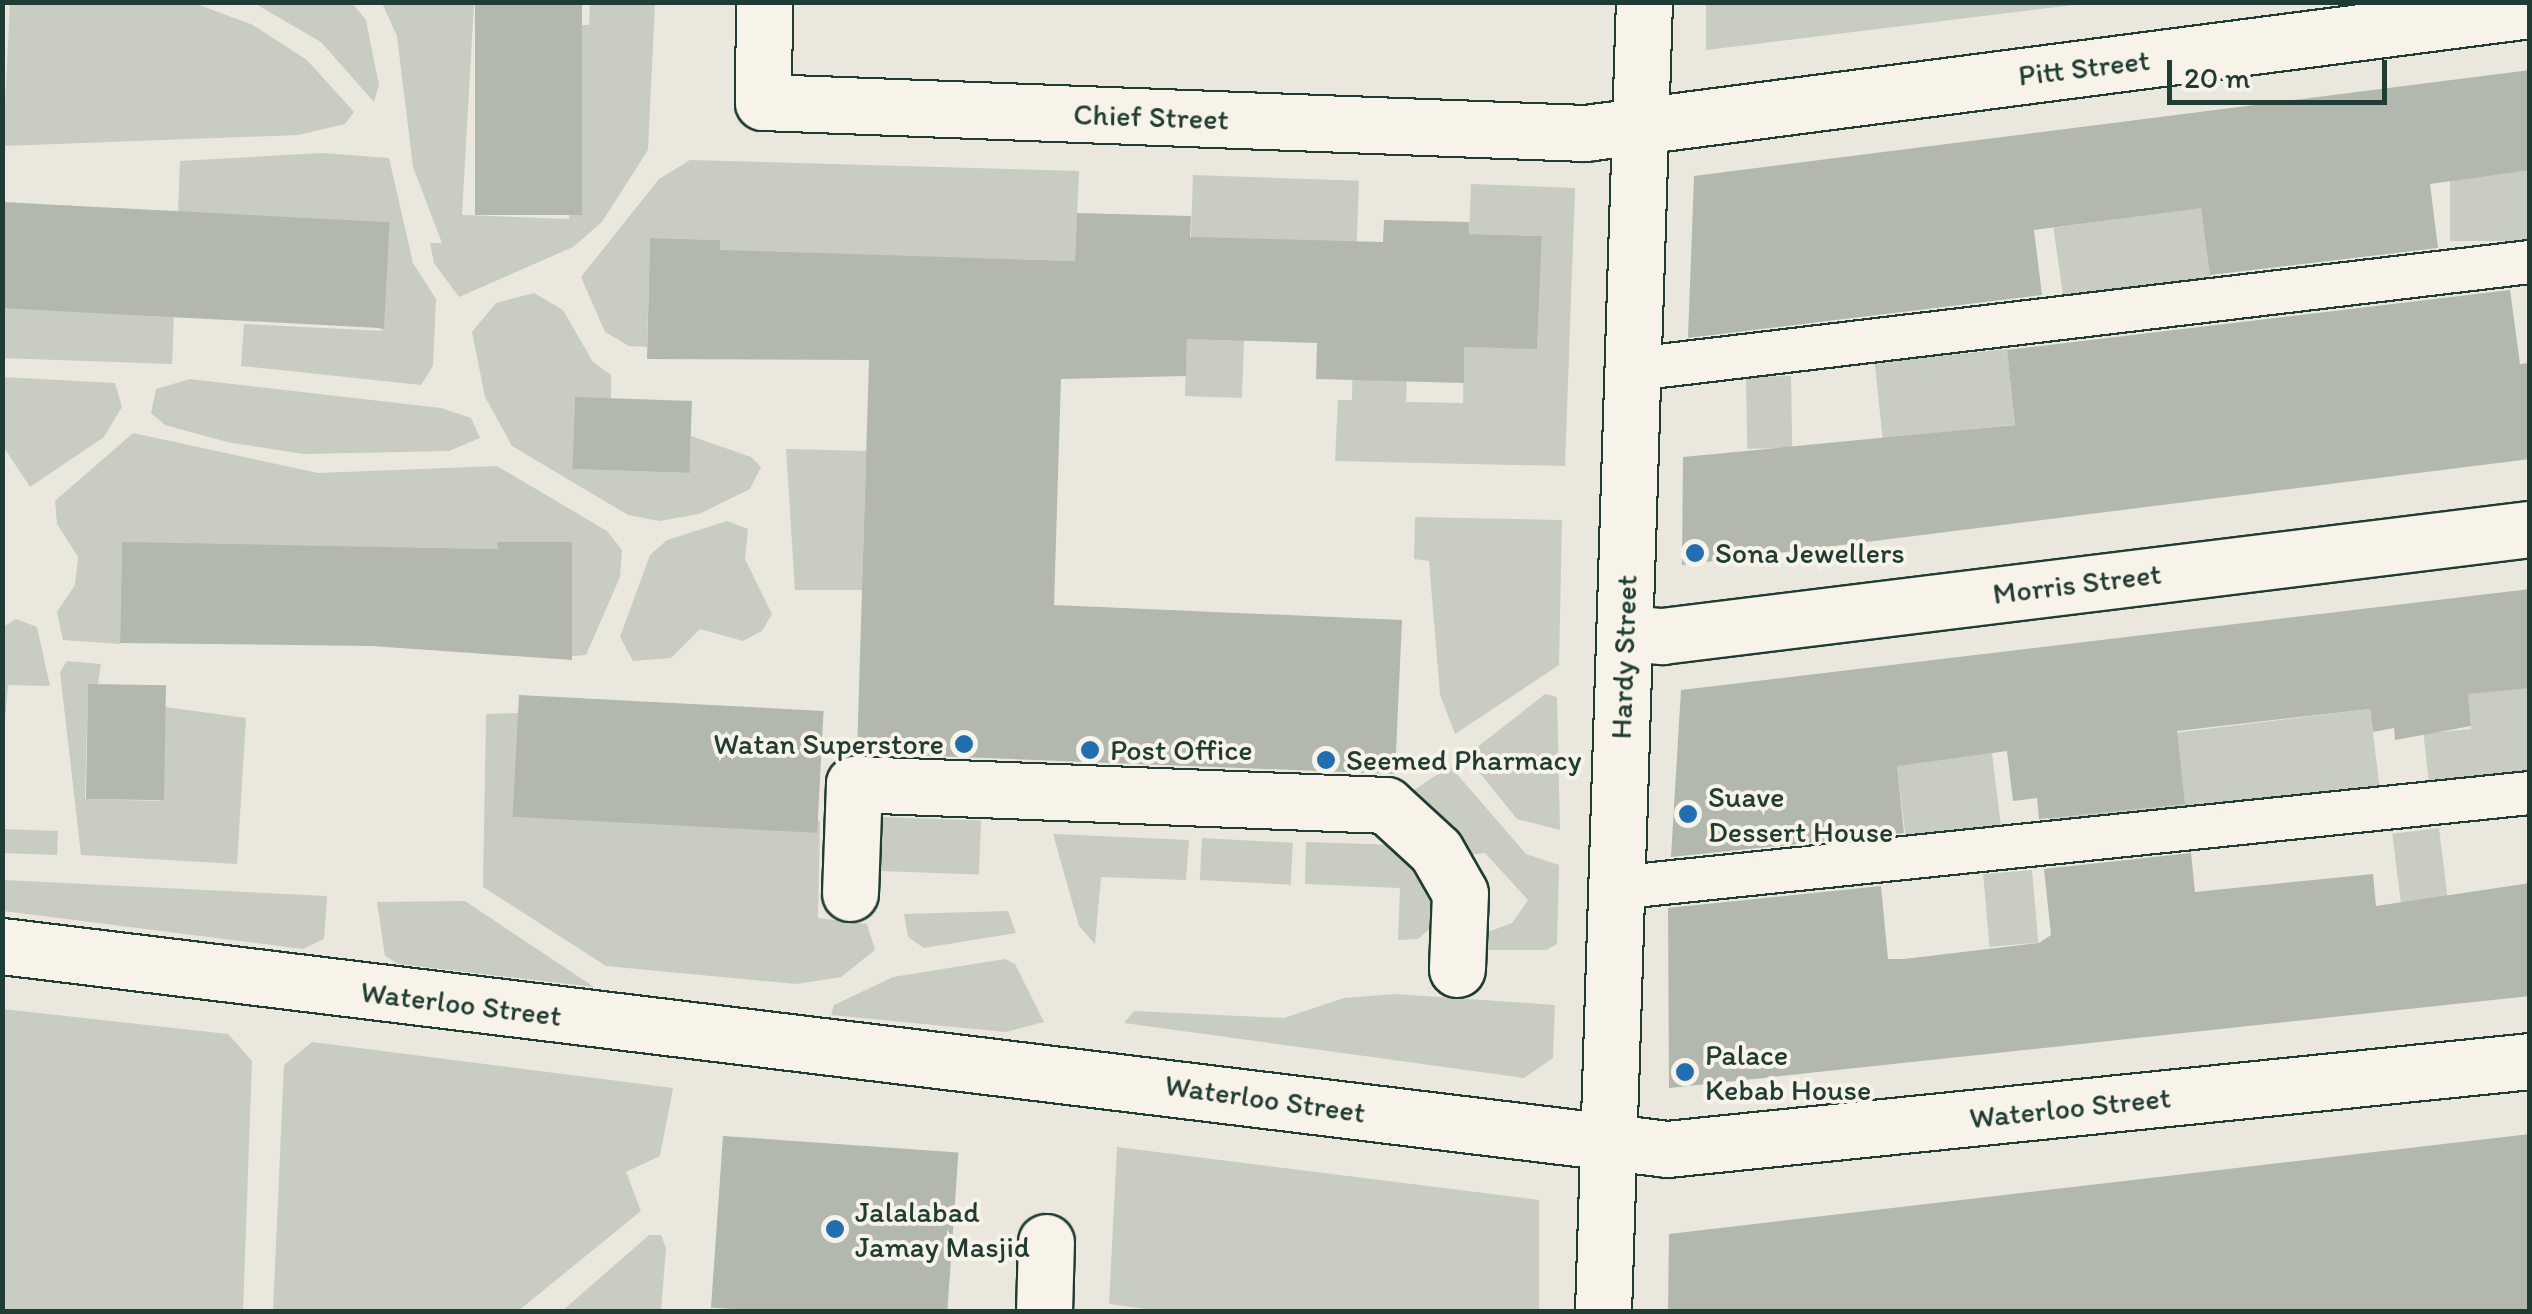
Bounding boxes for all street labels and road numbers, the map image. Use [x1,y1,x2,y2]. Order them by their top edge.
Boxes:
street label: Pitt Street [2016,42,2152,94]
street label: Chief Street [1073,96,1229,138]
street label: Morris Street [1991,556,2163,612]
street label: Hardy Street [1603,574,1645,740]
street label: Waterloo Street [359,974,563,1034]
street label: Waterloo Street [1162,1067,1368,1131]
street label: Waterloo Street [1968,1080,2172,1136]

